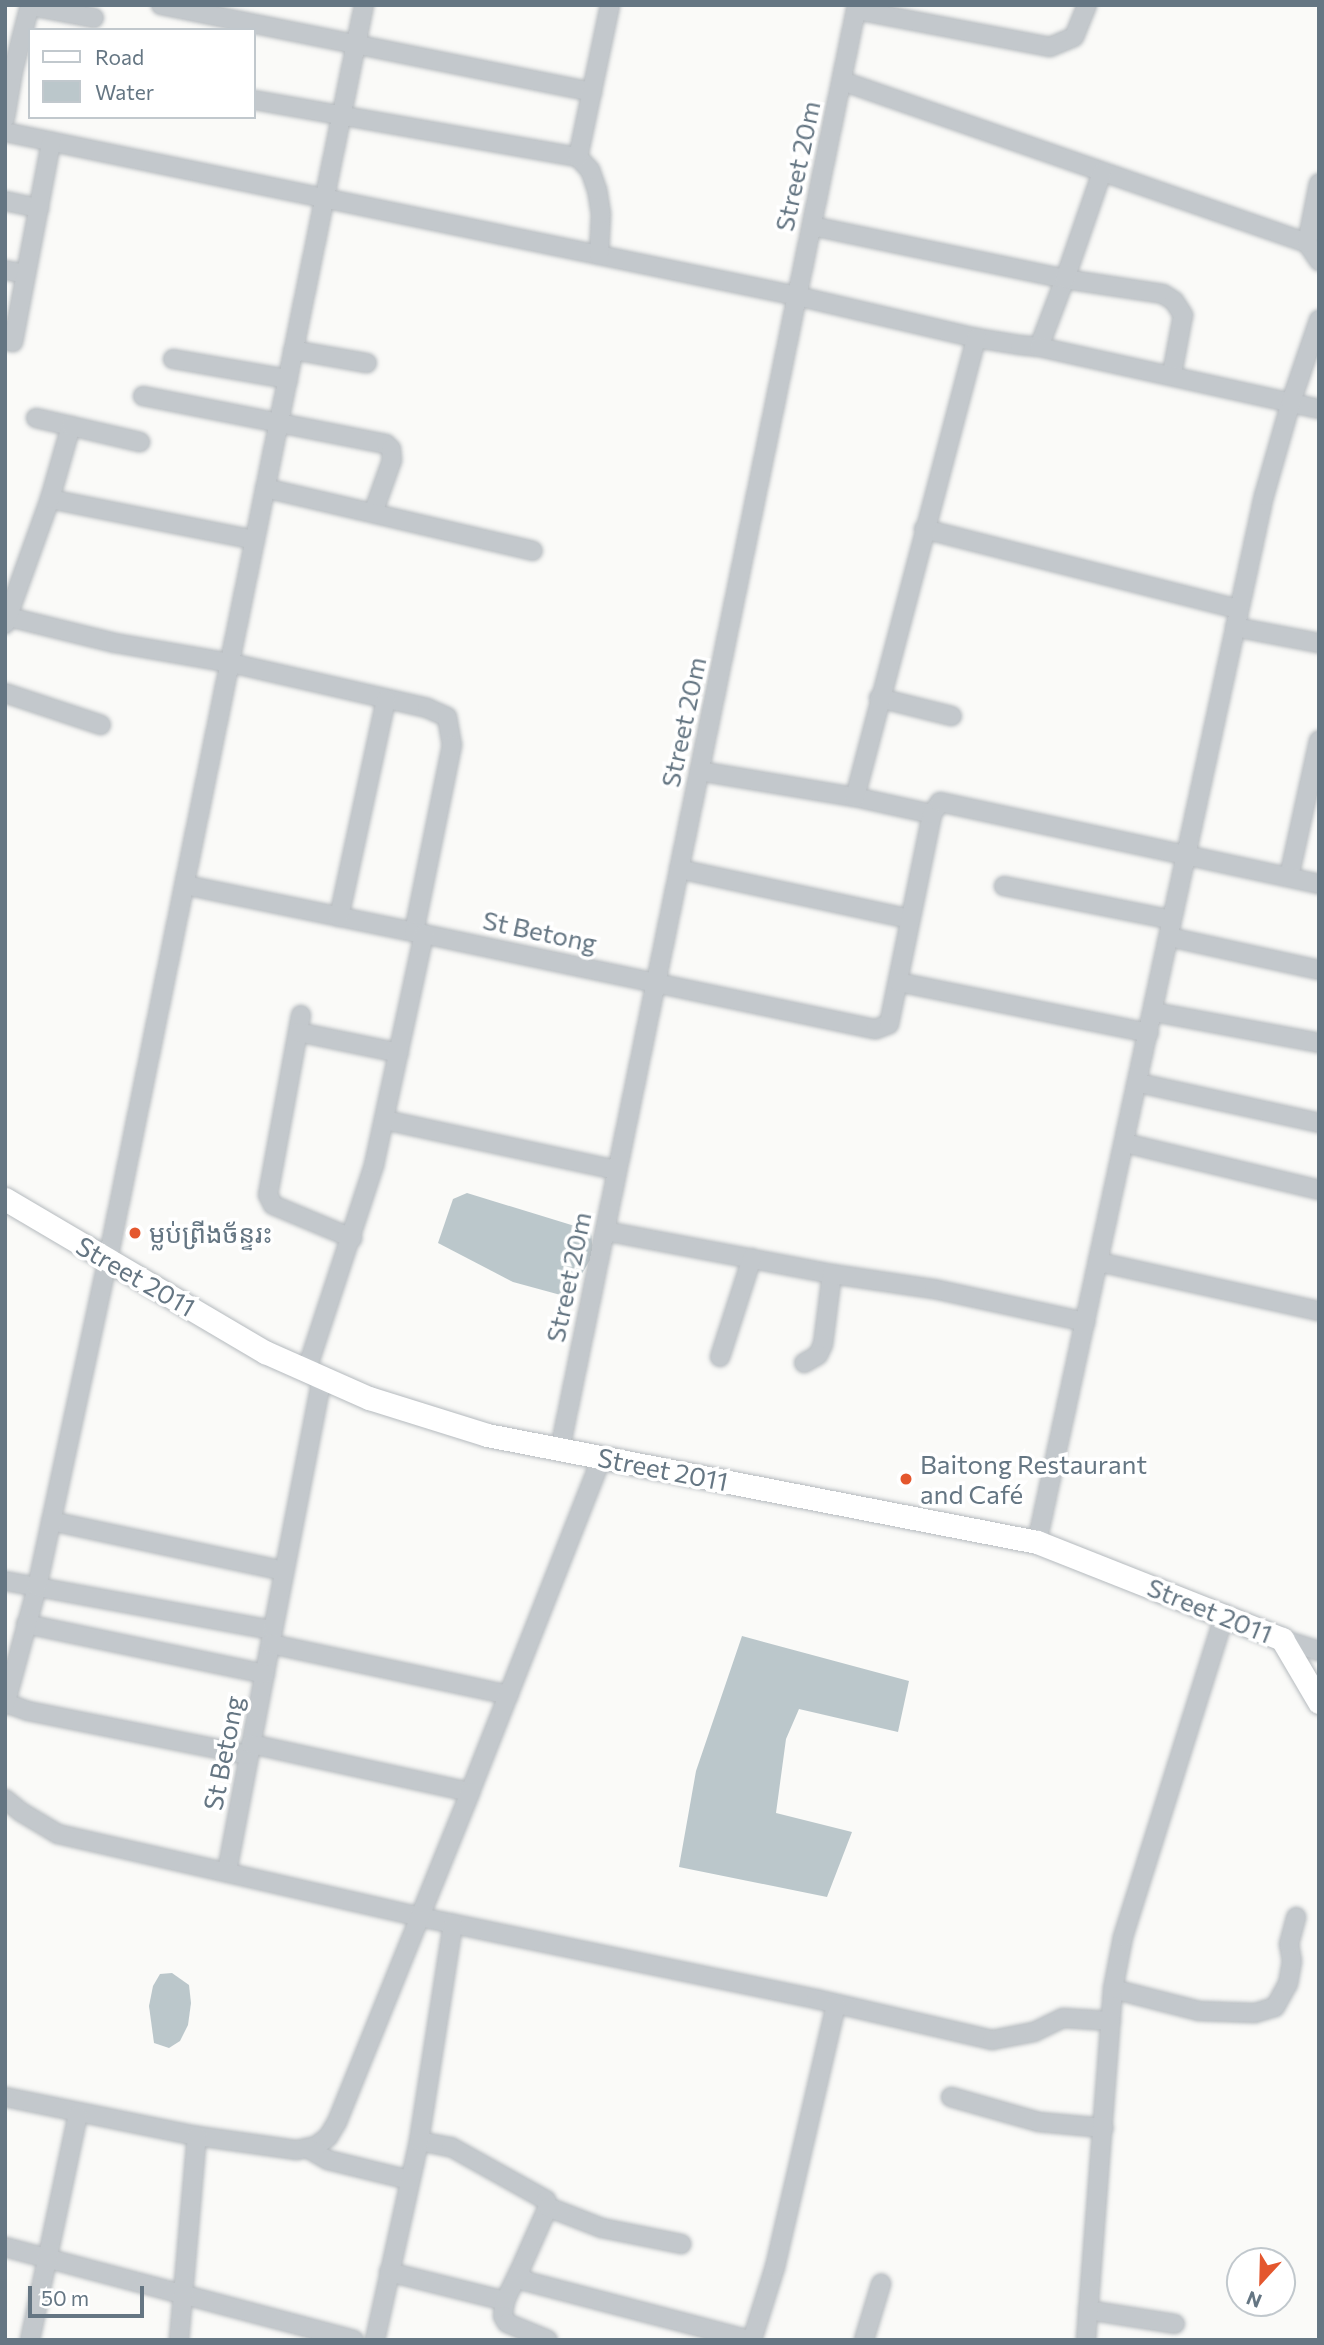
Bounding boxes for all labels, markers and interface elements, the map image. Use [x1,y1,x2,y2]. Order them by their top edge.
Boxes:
legend [28,28,256,119]
text: Road [95,44,144,69]
text: Water [95,79,154,104]
street label: Street 20m [768,98,826,234]
street label: Street 20m [654,654,712,790]
street label: St Betong [480,904,600,958]
street label: Street 20m [539,1209,597,1345]
place label: ម្លប់ព្រីងច័ន្ទរះ [149,1217,273,1249]
marker: ម្លប់ព្រីងច័ន្ទរះ [127,1225,143,1241]
street label: Street 2011 [71,1229,201,1323]
street label: Street 2011 [595,1441,731,1497]
place label: Baitong Restaurant and Café [920,1448,1147,1510]
marker: Baitong Restaurant and Café [898,1471,914,1487]
street label: Street 2011 [1143,1571,1277,1649]
street label: St Betong [197,1693,249,1813]
north arrow [1226,2247,1296,2317]
scale bar [32,2272,147,2316]
text: 50 m [41,2285,89,2310]
text: N [1243,2287,1265,2313]

